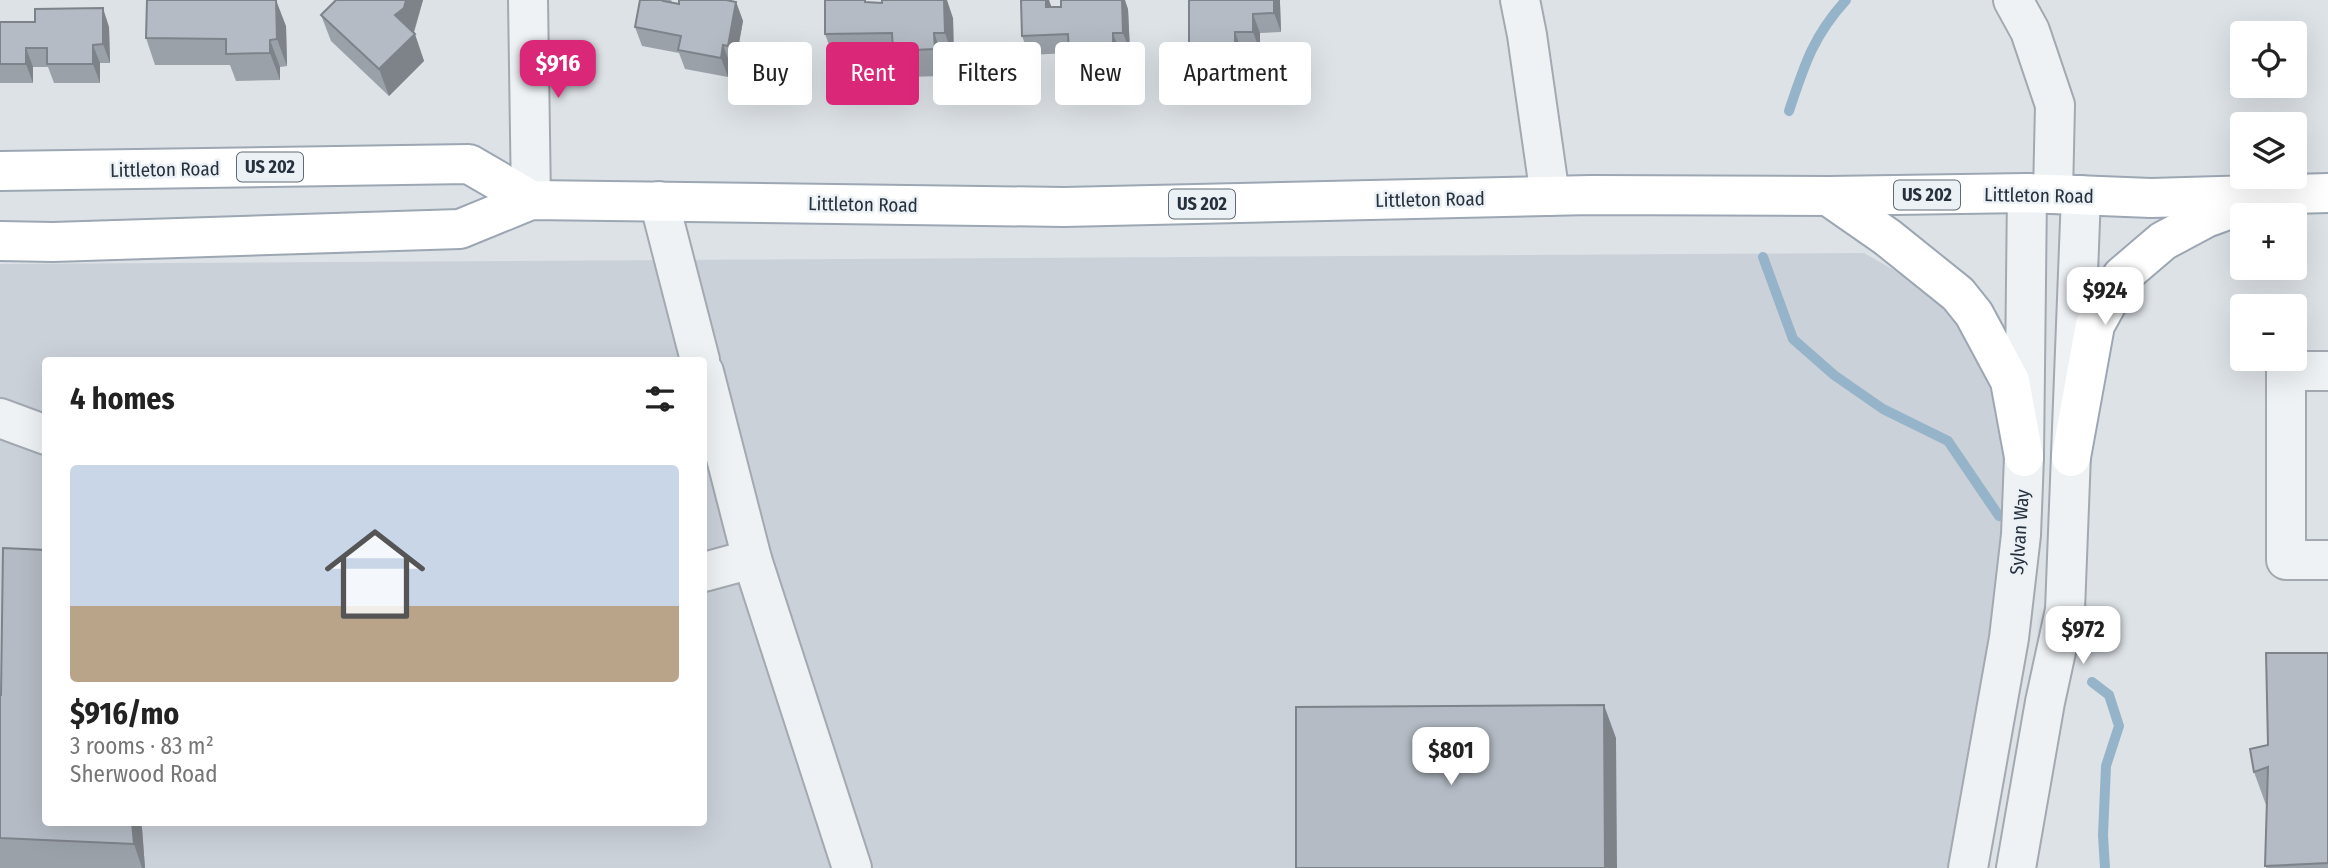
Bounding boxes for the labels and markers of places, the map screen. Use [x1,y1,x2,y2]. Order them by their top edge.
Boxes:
pin: $916 [517,41,599,100]
pin: $924 [2064,268,2146,327]
pin: $972 [2042,606,2124,666]
pin: $801 [1410,728,1492,787]

